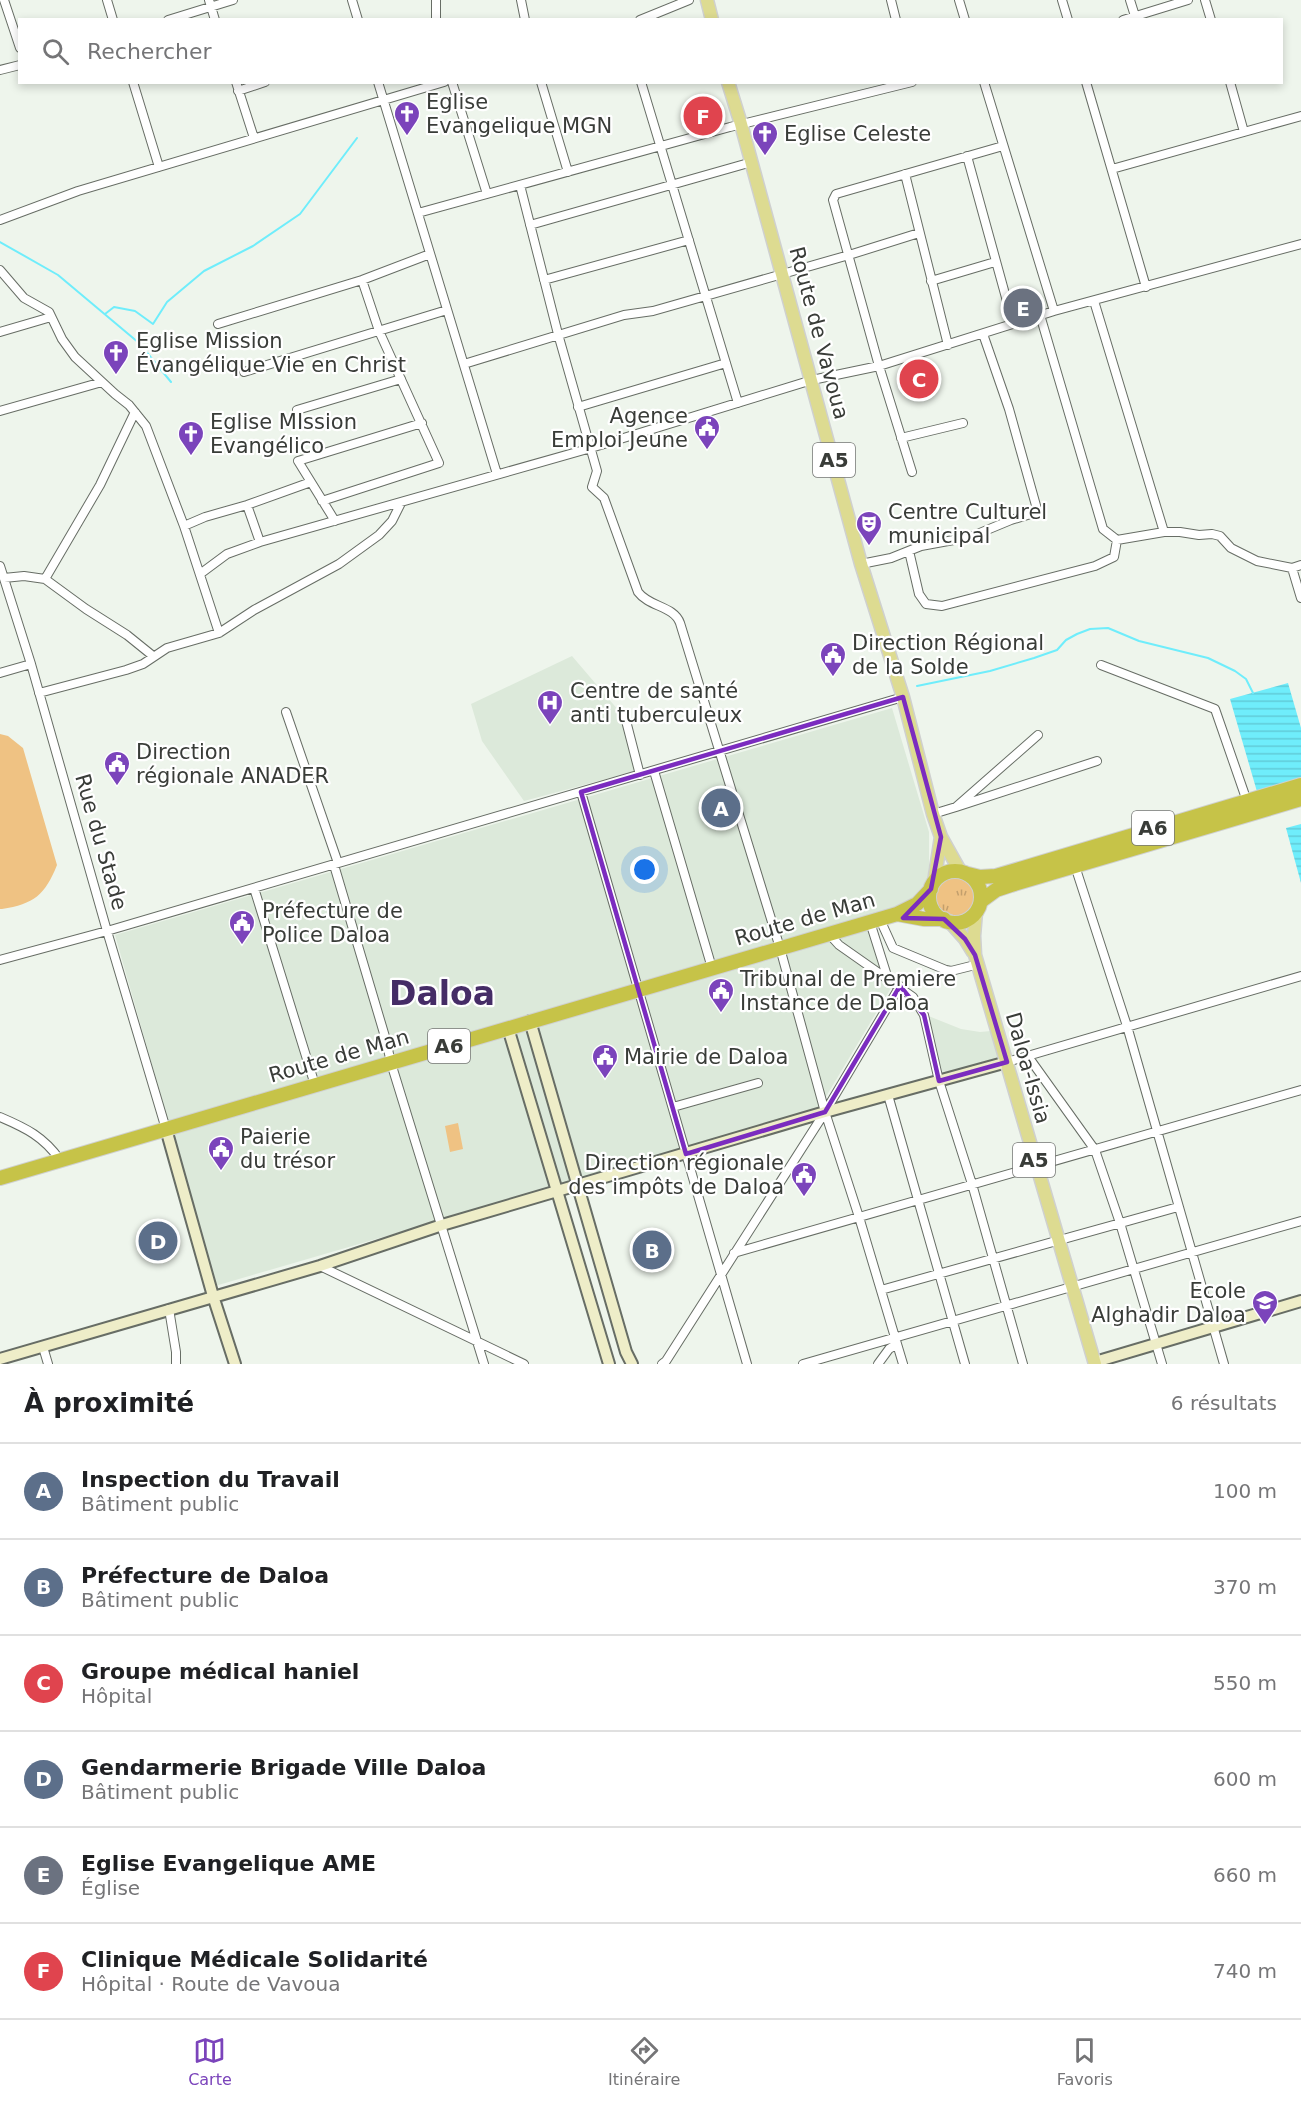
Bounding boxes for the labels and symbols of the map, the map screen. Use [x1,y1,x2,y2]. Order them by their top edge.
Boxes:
place label: Eglise Evangelique MGN [426,90,612,138]
pin: F [684,94,722,138]
church icon: Eglise Evangelique MGN [392,99,422,137]
church icon: Eglise Celeste [750,119,780,157]
place label: Eglise Celeste [784,122,931,146]
street label: Route de Vavoua [784,244,854,422]
pin: E [1004,286,1042,330]
place label: Eglise Mission Évangélique Vie en Christ [136,329,406,377]
church icon: Eglise Mission Évangélique Vie en Christ [101,338,131,376]
pin: C [900,356,938,401]
place label: Agence Emploi Jeune [551,404,688,452]
place label: Eglise MIssion Evangélico [210,410,357,458]
public building icon: Agence Emploi Jeune [692,413,722,451]
church icon: Eglise MIssion Evangélico [176,419,206,457]
road number: A5 [813,443,855,477]
place label: Centre Culturel municipal [888,500,1047,548]
theatre icon: Centre Culturel municipal [854,509,884,547]
place label: Direction Régional de la Solde [852,631,1044,679]
public building icon: Direction Régional de la Solde [818,640,848,678]
place label: Centre de santé anti tuberculeux [570,679,742,727]
hospital icon: Centre de santé anti tuberculeux [535,688,565,726]
place label: Direction régionale ANADER [136,740,329,788]
public building icon: Direction régionale ANADER [102,749,132,787]
street label: Rue du Stade [70,771,132,913]
pin: A [702,786,740,830]
road number: A6 [1132,811,1174,845]
your location [630,855,659,884]
street label: Route de Man [732,888,878,950]
place label: Préfecture de Police Daloa [262,899,403,947]
public building icon: Préfecture de Police Daloa [227,908,257,946]
place label: Tribunal de Premiere Instance de Daloa [739,967,956,1015]
district label: Daloa [389,974,495,1013]
public building icon: Tribunal de Premiere Instance de Daloa [706,976,736,1014]
street label: Daloa-Issia [1001,1009,1055,1127]
street label: Route de Man [266,1025,412,1087]
road number: A6 [428,1029,470,1063]
public building icon: Mairie de Daloa [590,1042,620,1080]
place label: Mairie de Daloa [624,1045,788,1069]
place label: Paierie du trésor [240,1125,335,1173]
public building icon: Paierie du trésor [206,1134,236,1172]
road number: A5 [1013,1143,1055,1177]
place label: Direction régionale des impôts de Daloa [568,1151,784,1199]
public building icon: Direction régionale des impôts de Daloa [789,1160,819,1198]
pin: D [138,1218,178,1264]
pin: B [632,1228,672,1272]
place label: Ecole Alghadir Daloa [1091,1279,1246,1327]
school or university icon: Ecole Alghadir Daloa [1250,1288,1280,1326]

